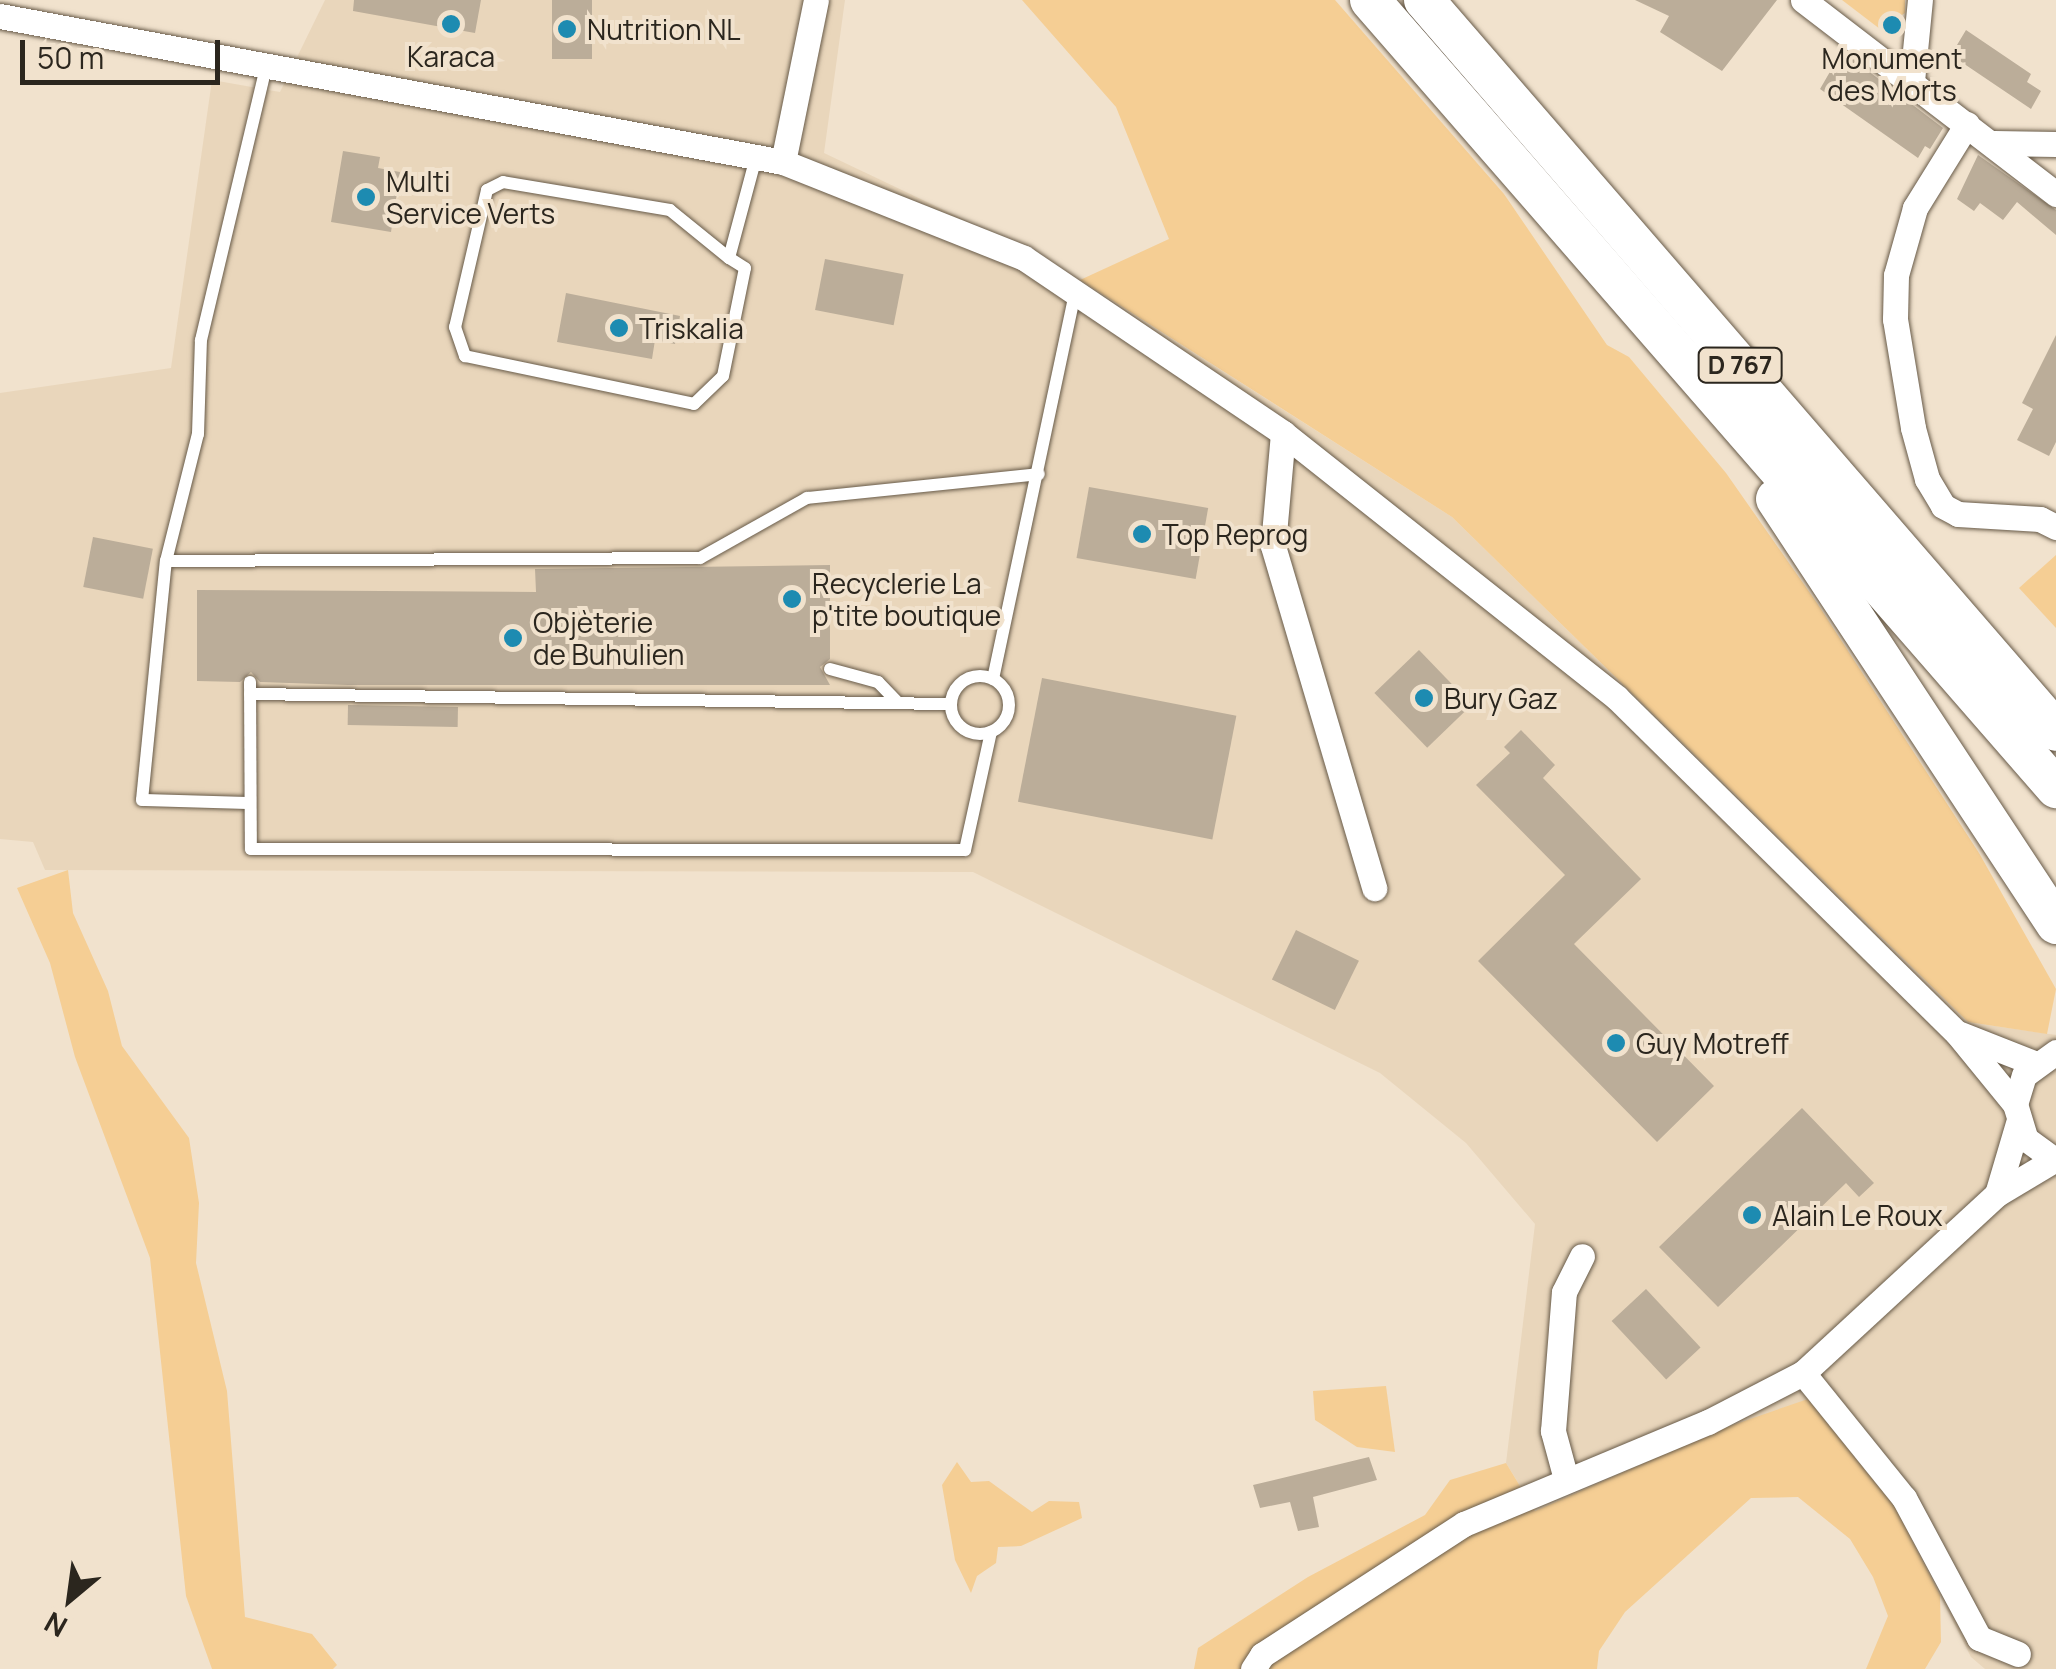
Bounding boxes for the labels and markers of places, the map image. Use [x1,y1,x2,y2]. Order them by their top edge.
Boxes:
place label: Nutrition NL [587,12,741,46]
marker: Karaca [440,13,462,35]
marker: Monument des Morts [1881,14,1903,36]
marker: Nutrition NL [556,18,578,40]
place label: Karaca [407,39,495,73]
place label: Monument des Morts [1822,41,1962,107]
place label: Multi Service Verts [386,164,555,230]
marker: Multi Service Verts [355,186,377,208]
place label: Triskalia [639,311,744,345]
marker: Triskalia [608,317,630,339]
place label: Top Reprog [1162,517,1308,551]
marker: Top Reprog [1131,523,1153,545]
place label: Recyclerie La p'tite boutique [812,566,1001,632]
marker: Recyclerie La p'tite boutique [781,588,803,610]
place label: Objèterie de Buhulien [533,605,684,671]
marker: Objèterie de Buhulien [502,627,524,649]
place label: Bury Gaz [1444,681,1558,715]
marker: Bury Gaz [1413,687,1435,709]
place label: Guy Motreff [1636,1026,1789,1060]
marker: Guy Motreff [1605,1032,1627,1054]
place label: Alain Le Roux [1772,1198,1942,1232]
marker: Alain Le Roux [1741,1204,1763,1226]

